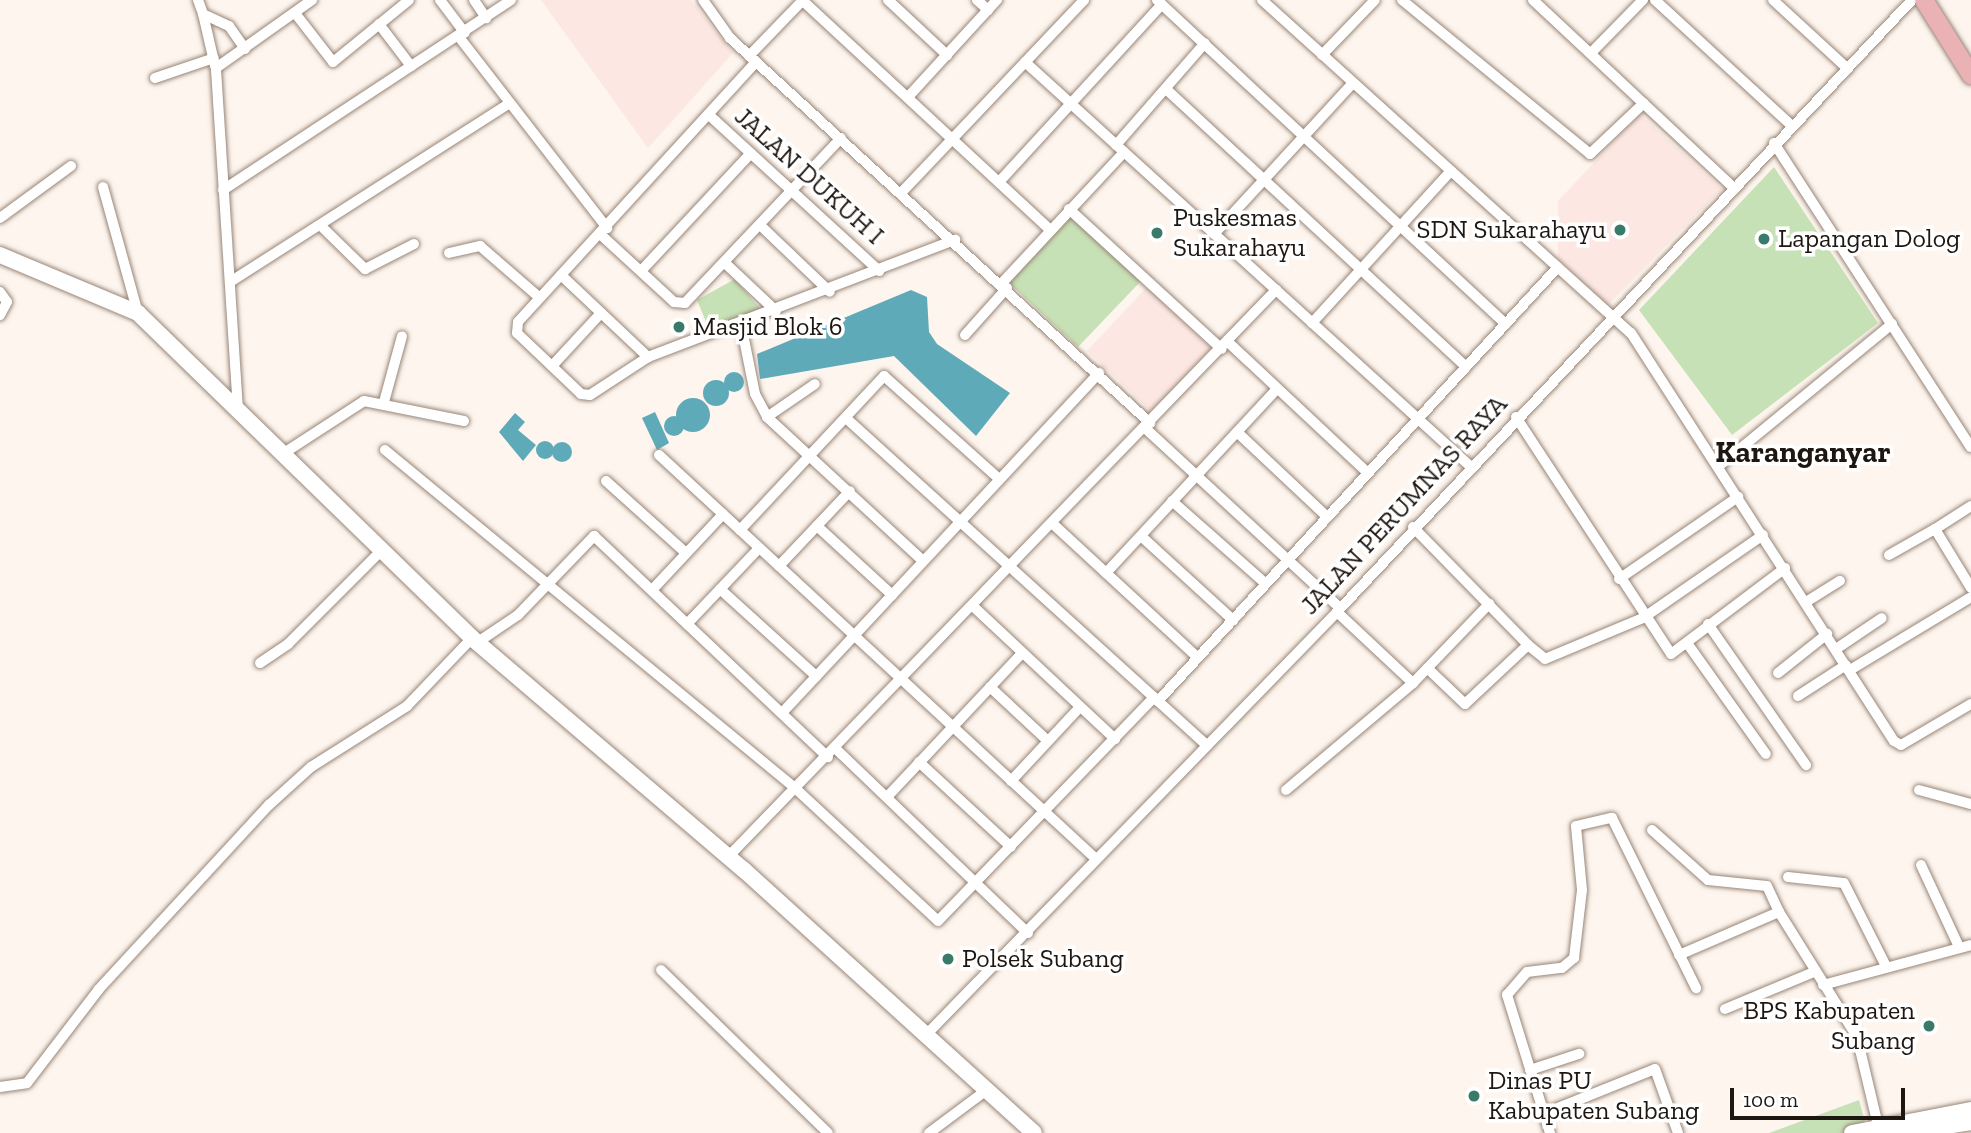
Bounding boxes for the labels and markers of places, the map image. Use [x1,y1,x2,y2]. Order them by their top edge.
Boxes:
place label: Puskesmas Sukarahayu [1173,202,1305,264]
place label: SDN Sukarahayu [1417,214,1606,246]
marker: SDN Sukarahayu [1612,222,1628,238]
marker: Puskesmas Sukarahayu [1147,223,1167,243]
place label: Lapangan Dolog [1778,223,1960,255]
marker: Lapangan Dolog [1756,231,1772,247]
place label: Masjid Blok 6 [693,311,843,343]
marker: Masjid Blok 6 [671,319,687,335]
place label: Polsek Subang [962,943,1124,975]
marker: Polsek Subang [940,951,956,967]
place label: BPS Kabupaten Subang [1743,995,1915,1056]
marker: BPS Kabupaten Subang [1921,1018,1937,1034]
place label: Dinas PU Kabupaten Subang [1488,1065,1699,1126]
marker: Dinas PU Kabupaten Subang [1466,1088,1482,1104]

